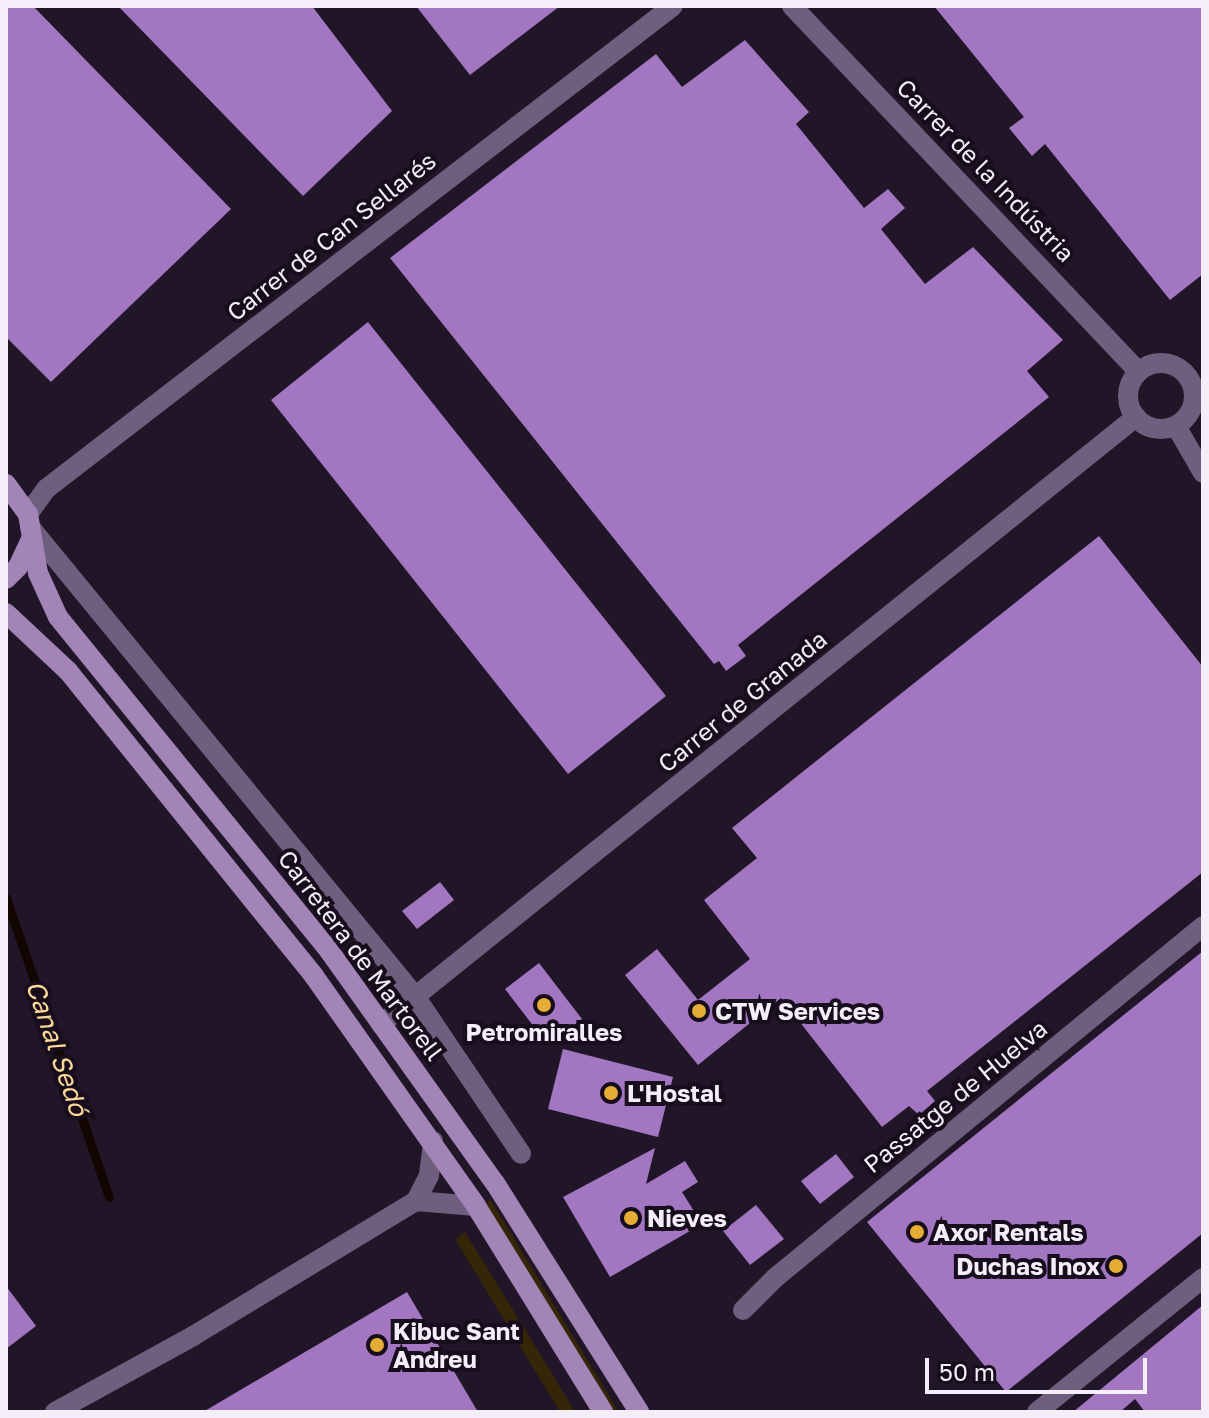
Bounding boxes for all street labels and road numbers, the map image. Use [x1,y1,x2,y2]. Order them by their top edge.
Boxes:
street label: Carrer de la Indústria [891,73,1081,267]
street label: Carrer de Can Sellarés [221,146,441,326]
street label: Carrer de Granada [652,624,832,778]
street label: Carretera de Martorell [273,844,449,1066]
street label: Passatge de Huelva [858,1013,1052,1179]

